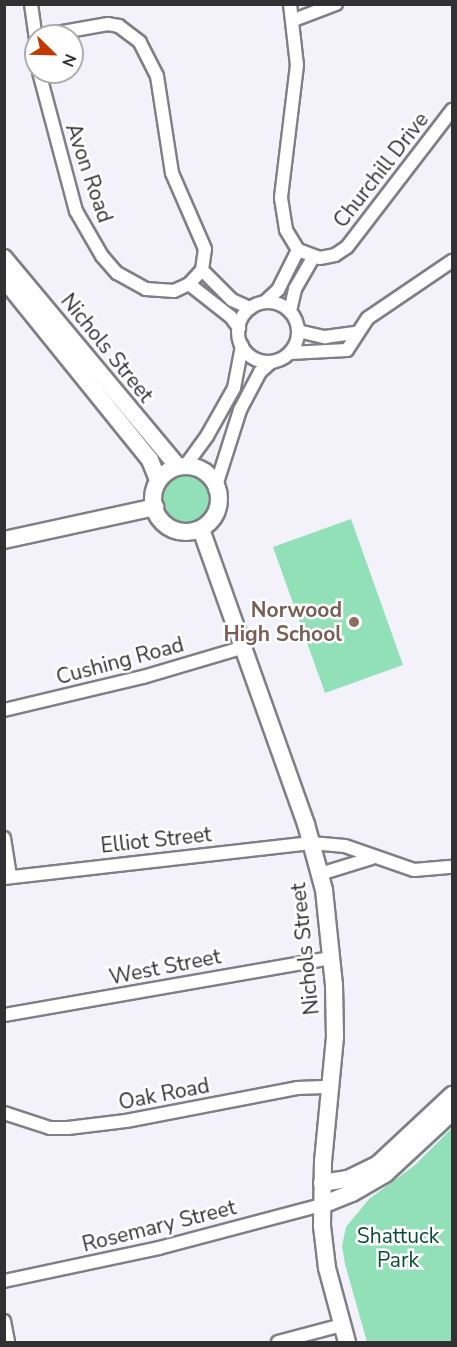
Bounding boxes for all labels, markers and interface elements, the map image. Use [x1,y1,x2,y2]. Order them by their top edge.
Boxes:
north arrow [24,24,84,84]
text: N [56,50,81,70]
street label: Churchill Drive [328,107,434,233]
street label: Avon Road [60,120,118,226]
street label: Nichols Street [55,289,159,407]
place label: Norwood High School [223,597,342,647]
marker: Norwood High School [347,615,361,629]
street label: Cushing Road [53,632,187,690]
street label: Elliot Street [99,822,213,858]
street label: Nichols Street [286,882,324,1016]
street label: West Street [107,944,223,990]
street label: Oak Road [116,1073,212,1115]
street label: Rosemary Street [80,1195,238,1257]
park label: Shattuck Park [357,1223,439,1273]

